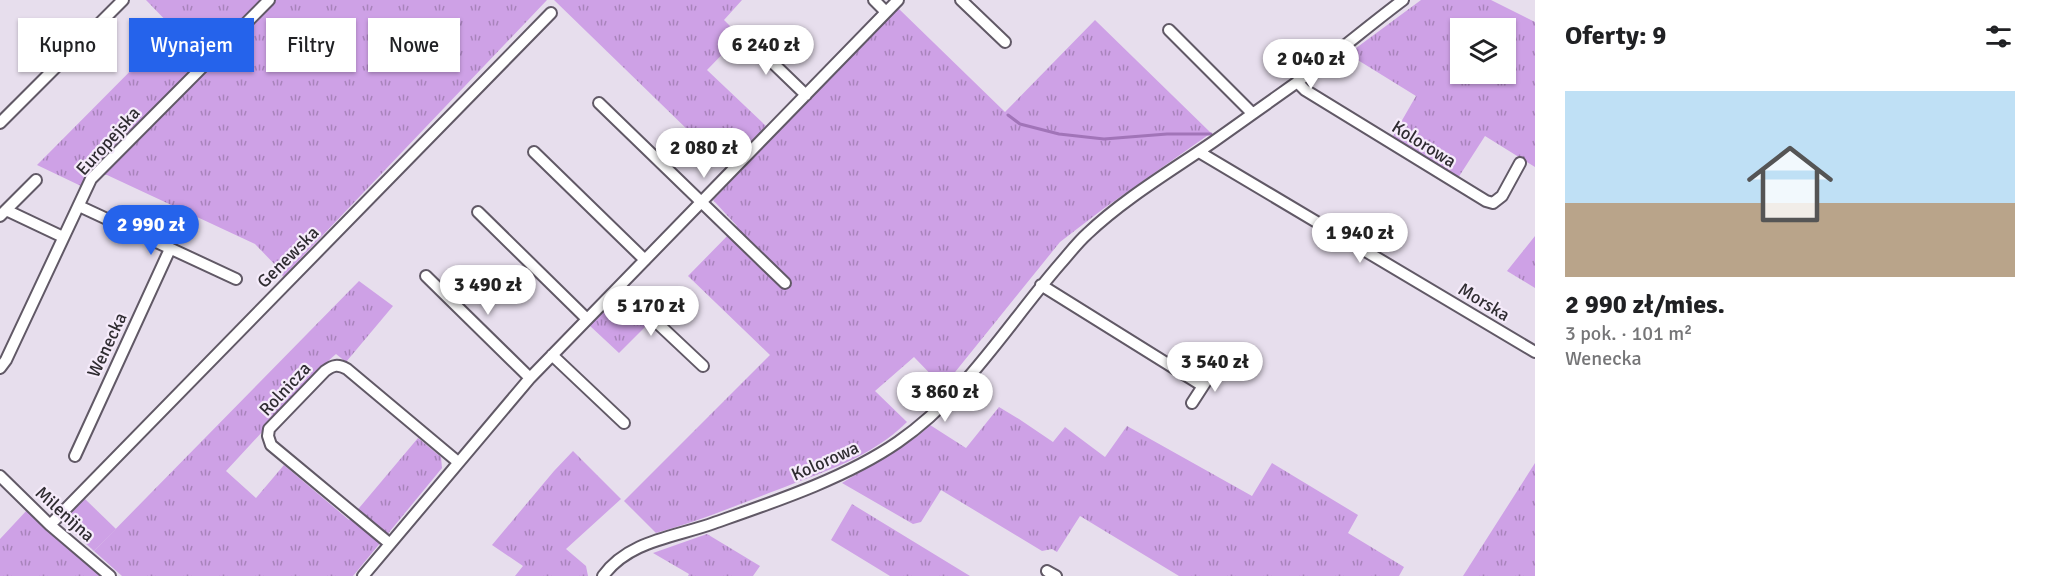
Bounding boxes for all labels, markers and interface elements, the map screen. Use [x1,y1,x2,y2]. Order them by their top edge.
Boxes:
chip: Kupno [18,18,117,72]
chip: Wynajem [129,18,254,72]
chip: Filtry [266,18,356,72]
chip: Nowe [368,18,460,72]
map controls [1450,18,1516,84]
button: layers [1450,18,1516,84]
text: Oferty: 9 [1565,20,1666,52]
icon: filters [1982,20,2015,53]
pin: 6 240 zł [704,25,828,76]
text: 6 240 zł [732,32,800,57]
pin: 2 040 zł [1249,39,1373,90]
text: 2 040 zł [1277,46,1345,71]
street label: Europejska [71,102,145,180]
street label: Kolorowa [1388,116,1460,172]
pin: 2 080 zł [642,128,766,179]
icon: home [1736,130,1844,238]
text: 2 080 zł [670,135,738,160]
pin: 2 990 zł [89,205,213,256]
text: 2 990 zł [117,212,185,237]
pin: 1 940 zł [1298,213,1422,264]
text: 1 940 zł [1326,220,1394,245]
street label: Genewska [253,222,323,292]
pin: 3 490 zł [426,265,550,316]
text: 3 490 zł [454,272,522,297]
street label: Morska [1454,278,1514,326]
pin: 5 170 zł [589,286,713,337]
text: 2 990 zł/mies. [1565,289,1725,321]
text: 5 170 zł [617,293,685,318]
street label: Wenecka [82,309,132,381]
text: 3 pok. · 101 m² [1565,321,1693,346]
pin: 3 540 zł [1153,342,1277,393]
text: Wenecka [1565,346,1642,371]
text: 3 540 zł [1181,349,1249,374]
street label: Rolnicza [255,358,315,420]
pin: 3 860 zł [883,372,1007,423]
text: 3 860 zł [911,379,979,404]
street label: Kolorowa [788,436,862,486]
street label: Milenijna [31,482,99,546]

